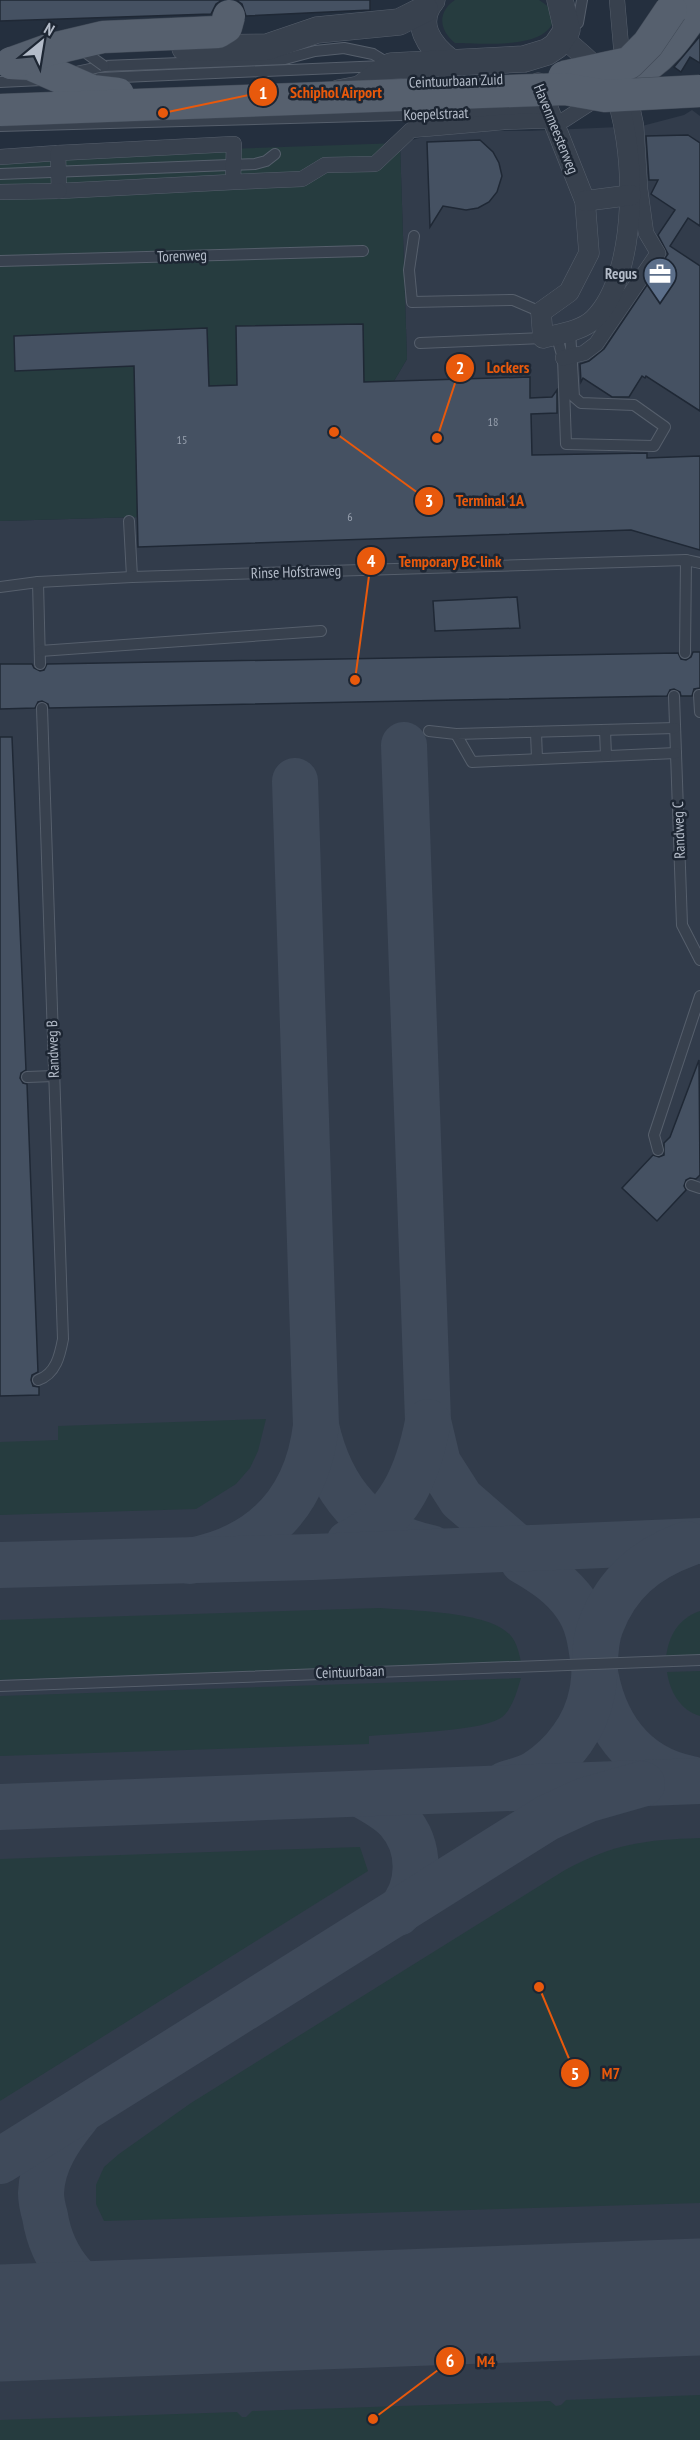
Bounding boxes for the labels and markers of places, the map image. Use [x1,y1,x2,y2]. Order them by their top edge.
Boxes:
callout: Schiphol Airport [248,75,394,109]
office icon: Regus [642,256,678,303]
place label: Regus [605,264,637,283]
callout: Lockers [445,351,541,385]
callout: Terminal 1A [414,484,537,518]
callout: Temporary BC-link [356,544,514,578]
callout: M7 [560,2056,633,2090]
callout: M4 [435,2344,508,2378]

